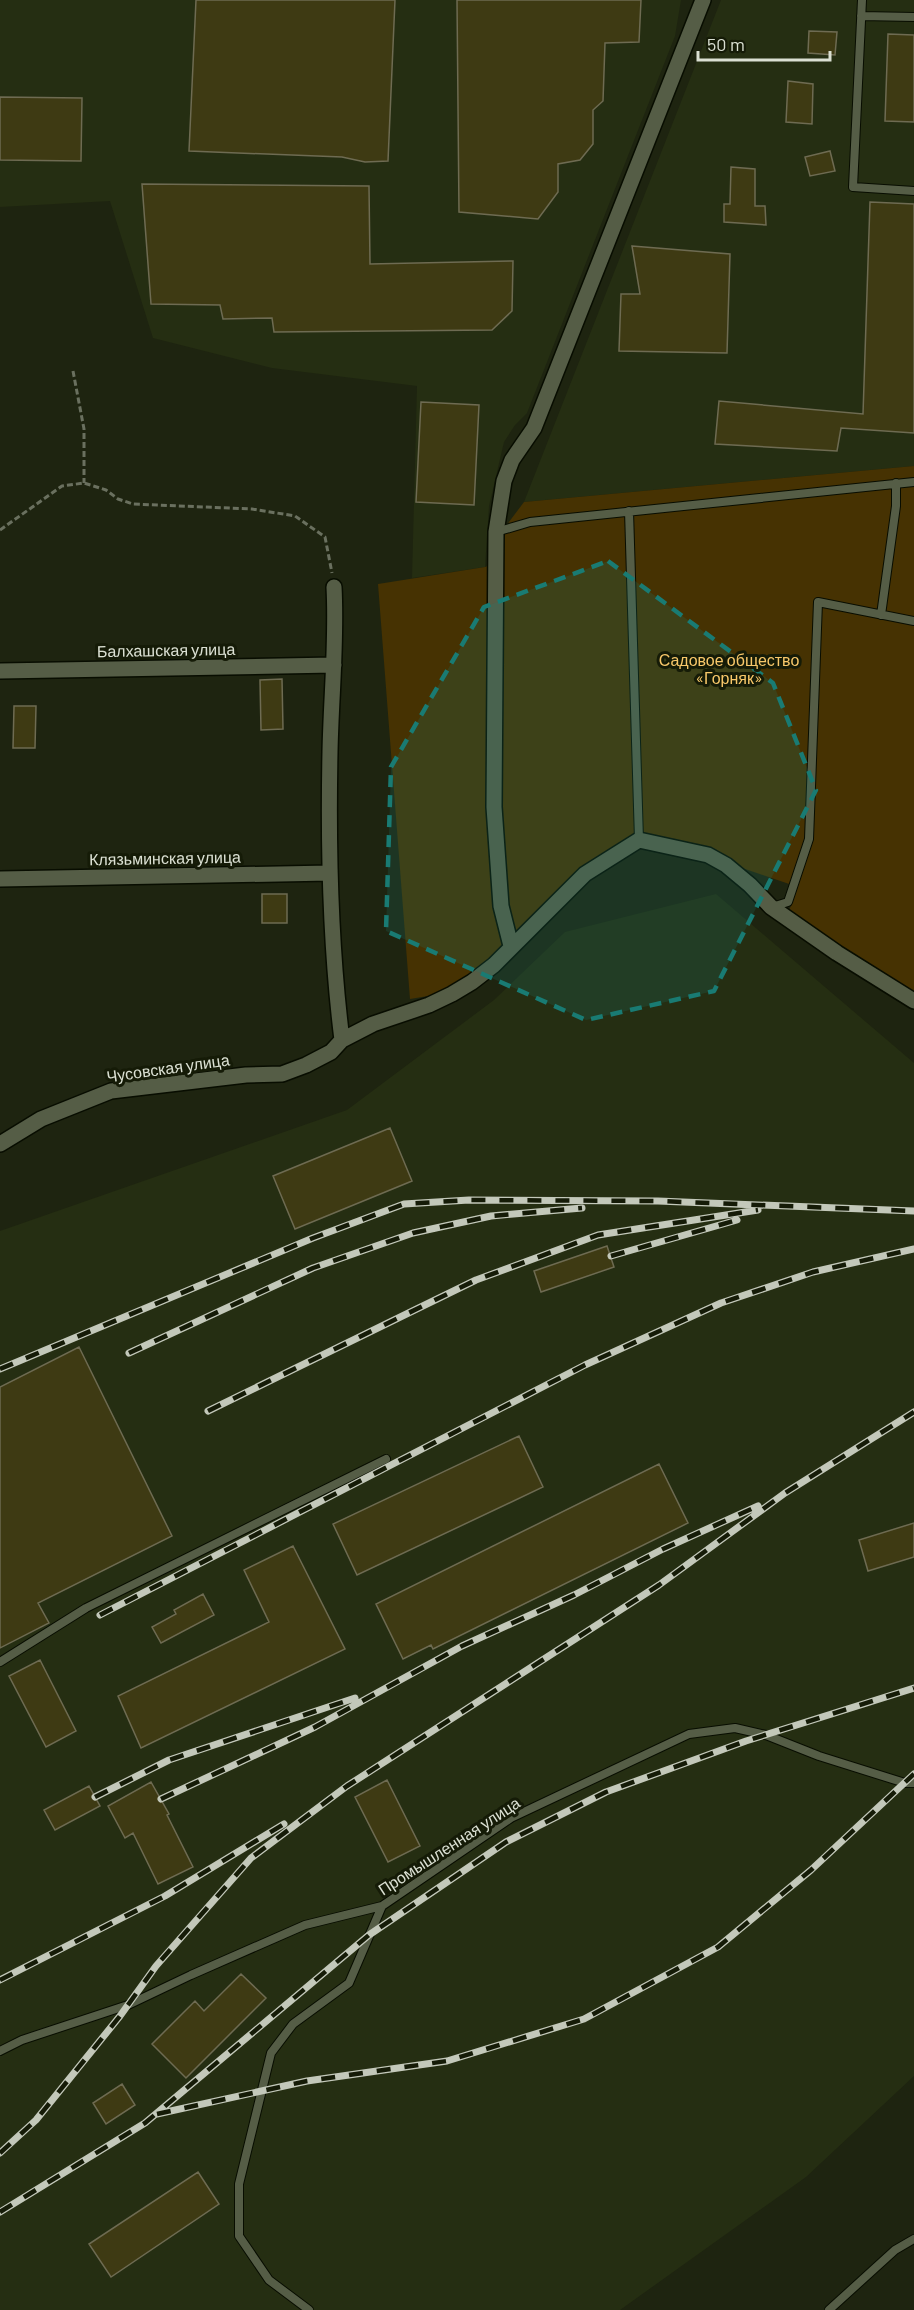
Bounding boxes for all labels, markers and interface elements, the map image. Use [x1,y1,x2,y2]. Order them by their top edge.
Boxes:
scale bar [698,24,830,62]
text: 50 m [707,33,745,55]
street label: Балхашская улица [97,639,235,660]
park label: Садовое общество «Горняк» [659,650,799,687]
street label: Клязьминская улица [89,847,241,868]
street label: Чусовская улица [105,1049,231,1086]
street label: Промышленная улица [374,1793,523,1899]

